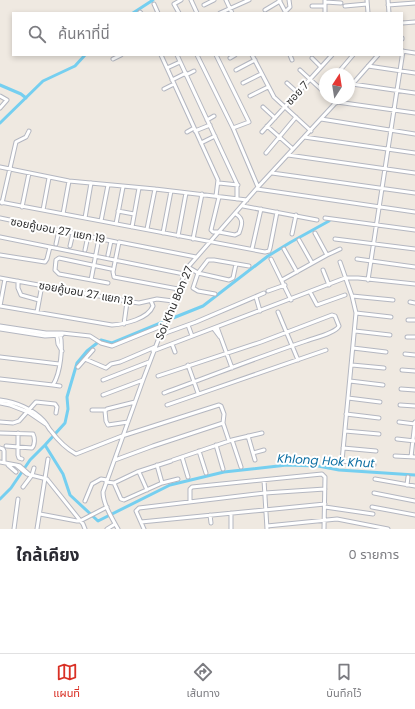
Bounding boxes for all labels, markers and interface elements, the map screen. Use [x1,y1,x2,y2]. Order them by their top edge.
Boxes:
search box [12,12,403,56]
icon: search [26,23,48,45]
text: ค้นหาที่นี่ [58,23,110,44]
north arrow [319,68,355,104]
street label: ซอย 7 [282,77,312,109]
street label: ซอยคู้บอน 27 แยก 19 [9,213,107,247]
street label: Soi Khu Bon 27 [151,264,197,342]
street label: ซอยคู้บอน 27 แยก 13 [38,277,134,309]
water label: Khlong Hok Khut [277,449,376,472]
text: ใกล้เคียง [16,543,79,567]
text: 0 รายการ [349,545,399,564]
tab: แผนที่ [53,661,80,702]
tab: เส้นทาง [187,661,220,702]
tab: บันทึกไว้ [326,661,362,702]

